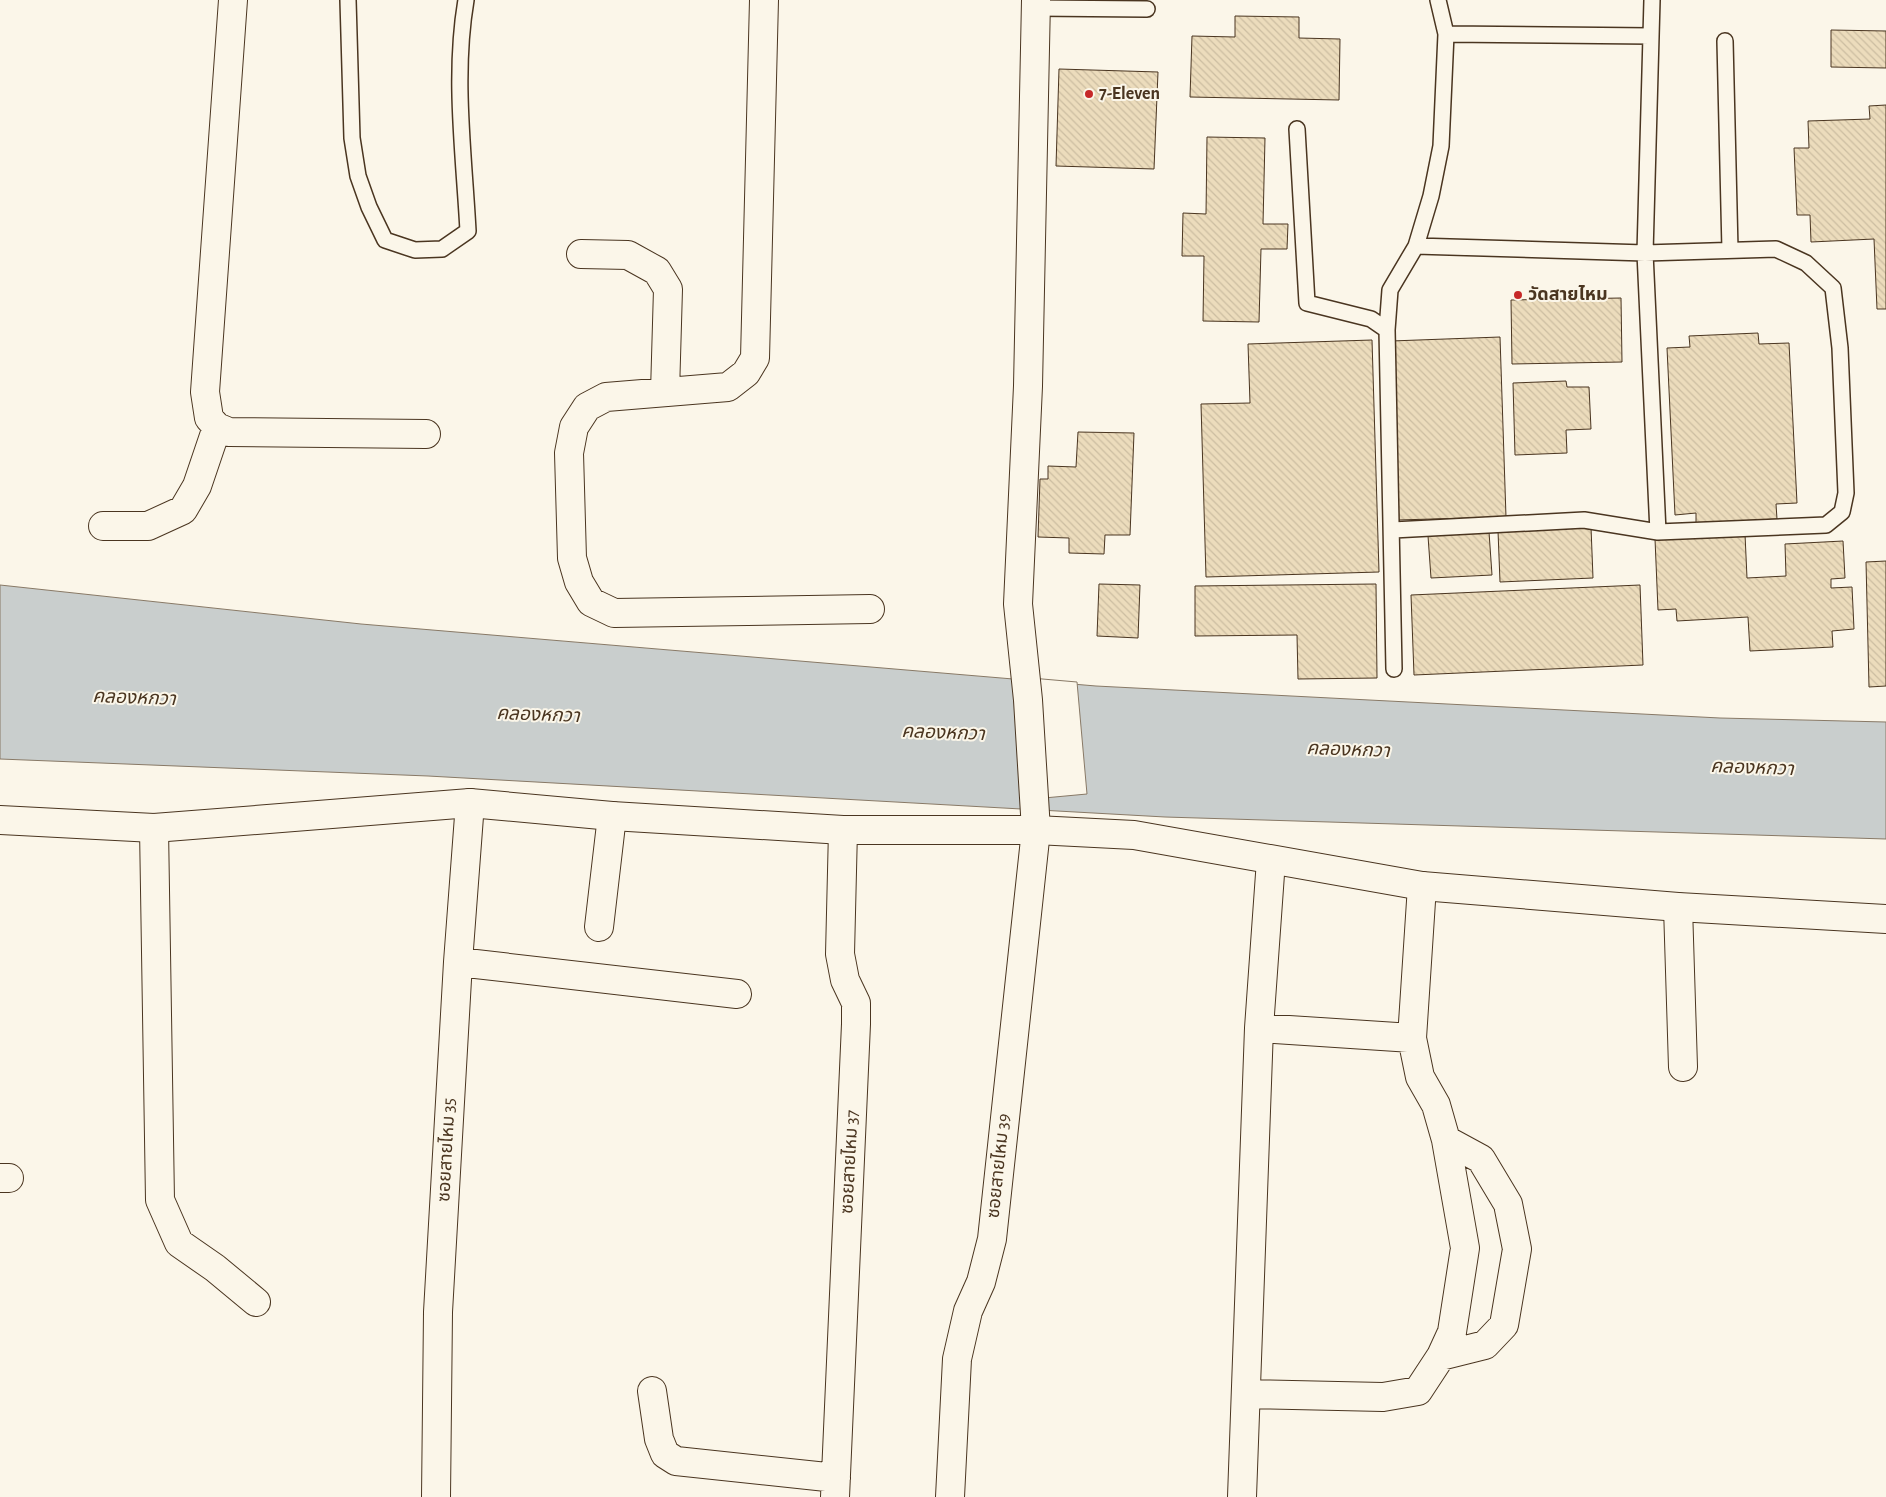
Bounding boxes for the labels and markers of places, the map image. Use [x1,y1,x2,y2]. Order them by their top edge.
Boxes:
place label: 7-Eleven [1099,85,1160,103]
marker: 7-Eleven [1083,88,1095,100]
place label: วัดสายไหม [1528,285,1608,304]
marker: วัดสายไหม [1512,289,1524,301]

